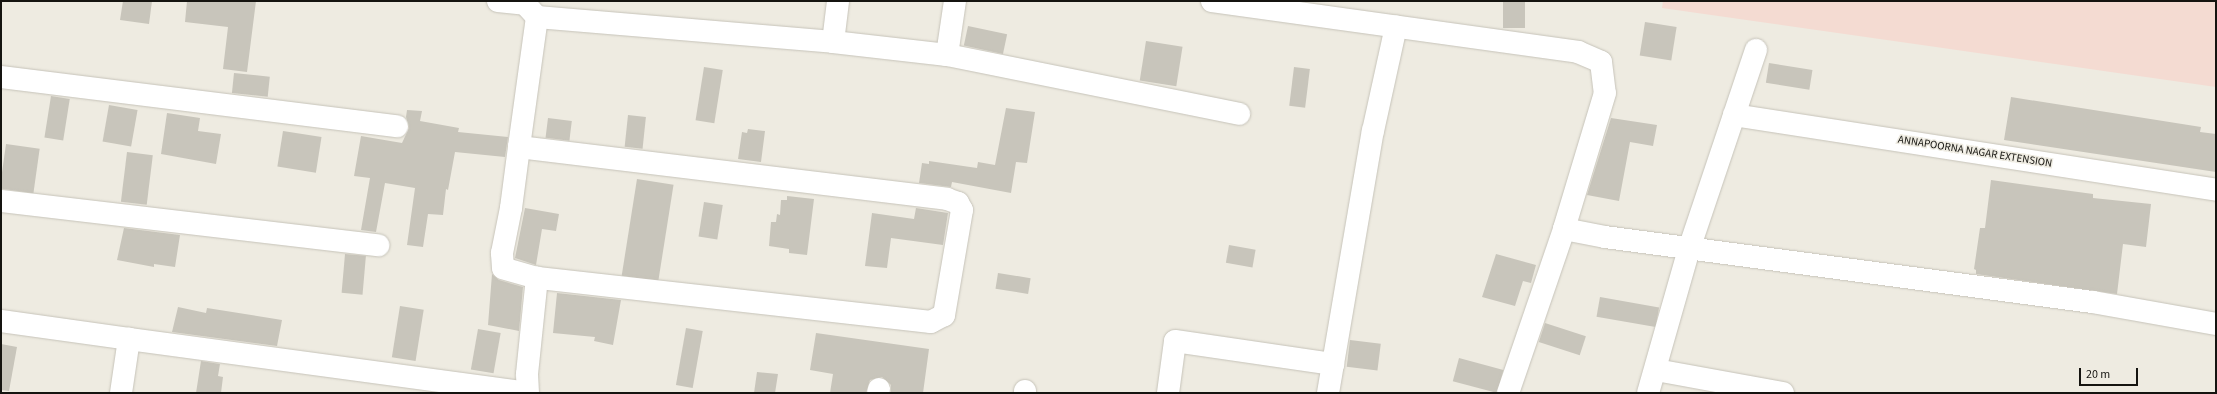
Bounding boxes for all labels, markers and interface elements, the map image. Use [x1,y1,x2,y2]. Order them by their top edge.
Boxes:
street label: ANNAPOORNA NAGAR EXTENSION [1897,133,2053,171]
scale bar [2081,360,2140,386]
text: 20 m [2086,366,2110,383]

